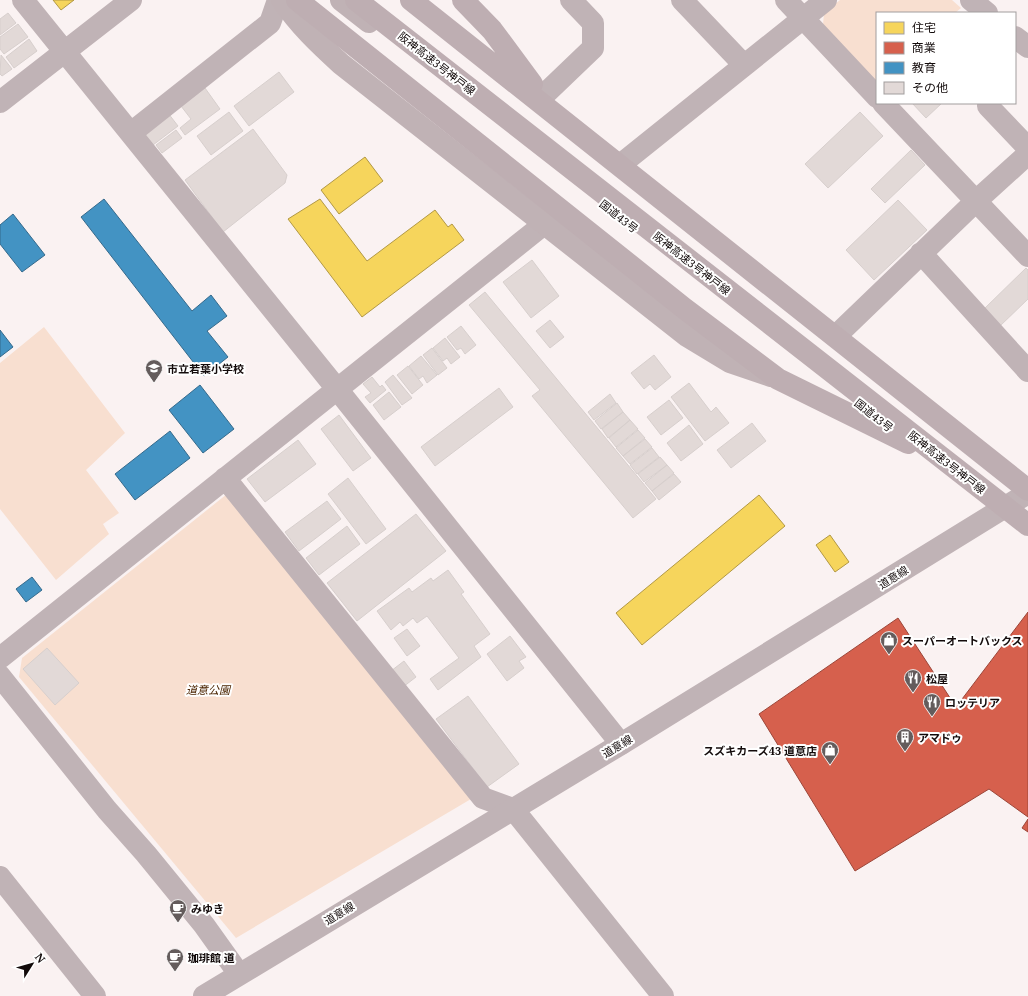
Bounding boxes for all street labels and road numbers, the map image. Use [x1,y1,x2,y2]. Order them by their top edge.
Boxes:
street label: 阪神高速3号神戸線 [395,28,479,98]
street label: 国道43号 [597,196,641,236]
street label: 阪神高速3号神戸線 [650,228,734,298]
street label: 国道43号 [852,395,896,435]
street label: 阪神高速3号神戸線 [905,427,989,497]
street label: 道意線 [875,562,911,592]
street label: 道意線 [599,731,635,761]
street label: 道意線 [321,898,357,928]

